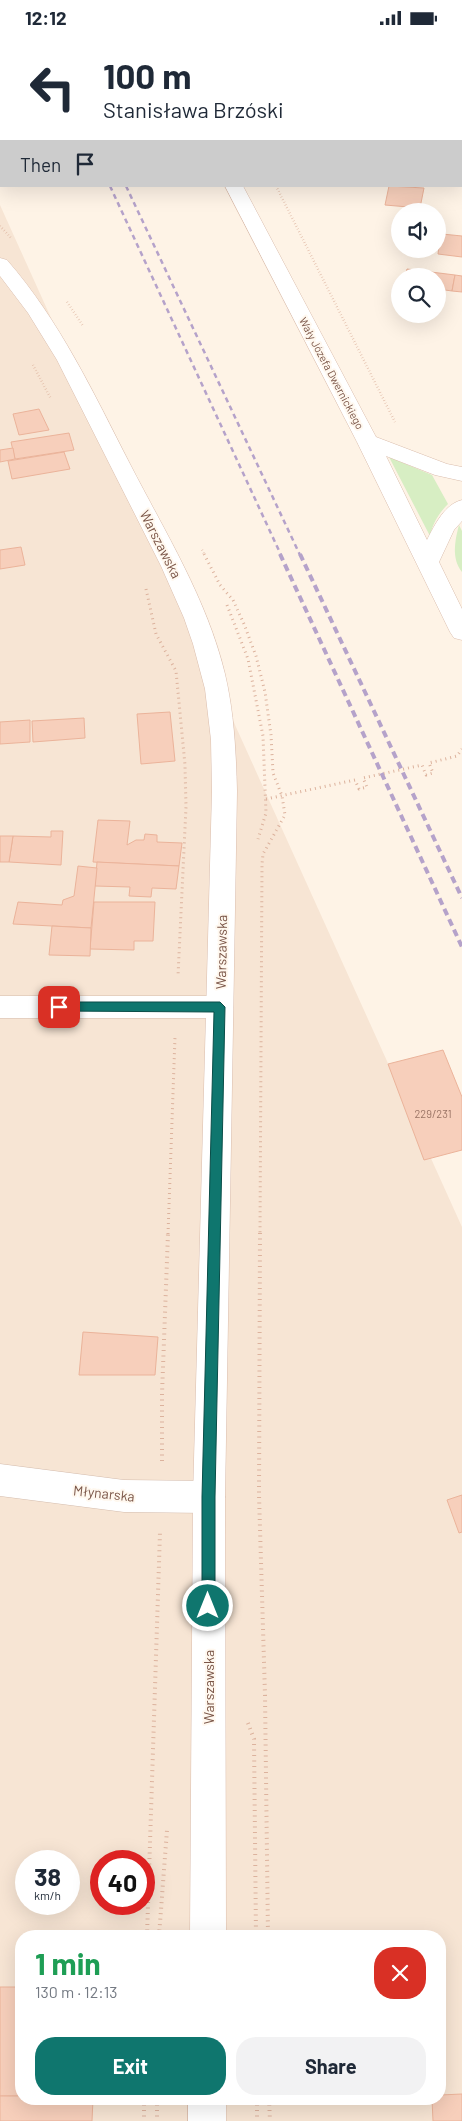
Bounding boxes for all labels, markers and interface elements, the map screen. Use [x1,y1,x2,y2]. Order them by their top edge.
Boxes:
text: 12:12 [25,6,67,29]
text: 100 m [103,54,192,96]
icon: left [20,55,85,120]
text: Stanisława Brzóski [103,96,284,122]
icon: arrive [71,150,99,178]
text: Then [20,153,61,176]
map controls [391,203,446,323]
button: sound [391,203,446,258]
button: search [391,268,446,323]
street label: Wały Józefa Dwernickiego [297,315,367,431]
street label: Warszawska [137,507,185,581]
street label: Warszawska [212,915,230,989]
pin [38,986,80,1028]
icon: arrive [45,993,73,1021]
house number: 229/231 [414,1107,452,1120]
street label: Młynarska [72,1481,136,1505]
position arrow [181,1579,233,1631]
street label: Warszawska [200,1650,217,1724]
speed limit sign: 40 [90,1850,155,1915]
text: 38 [34,1861,61,1891]
text: km/h [34,1888,61,1902]
text: 1 min [35,1945,101,1981]
button: close [374,1947,426,1999]
text: 130 m · 12:13 [35,1982,118,2001]
button: Exit [35,2037,226,2095]
button: Share [236,2037,426,2095]

